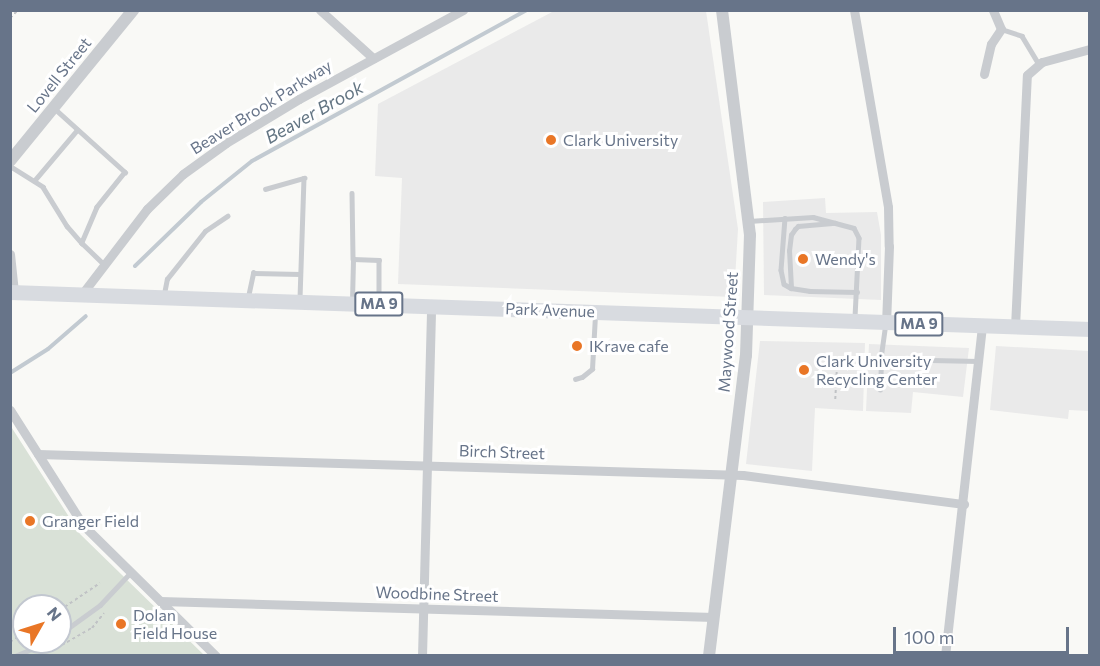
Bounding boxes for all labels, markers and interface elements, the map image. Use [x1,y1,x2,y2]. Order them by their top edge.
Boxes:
street label: Lovell Street [23,34,95,116]
street label: Beaver Brook Parkway [187,56,335,158]
water label: Beaver Brook [261,76,367,148]
place label: Clark University [563,130,678,150]
marker: Clark University [544,133,558,147]
place label: Wendy's [815,249,876,269]
marker: Wendy's [796,252,810,266]
street label: Maywood Street [714,271,742,393]
road number: MA 9 [354,292,404,316]
street label: Park Avenue [505,299,595,321]
road number: MA 9 [894,312,944,336]
place label: IKrave cafe [589,336,669,356]
marker: IKrave cafe [570,339,584,353]
place label: Clark University Recycling Center [816,351,937,389]
marker: Clark University Recycling Center [797,363,811,377]
street label: Birch Street [459,441,545,463]
place label: Granger Field [42,511,139,531]
marker: Granger Field [23,514,37,528]
street label: Woodbine Street [375,582,499,606]
north arrow [12,594,72,654]
text: N [44,603,66,624]
place label: Dolan Field House [133,605,217,643]
scale bar [896,615,1072,653]
marker: Dolan Field House [114,617,128,631]
text: 100 m [904,626,954,648]

